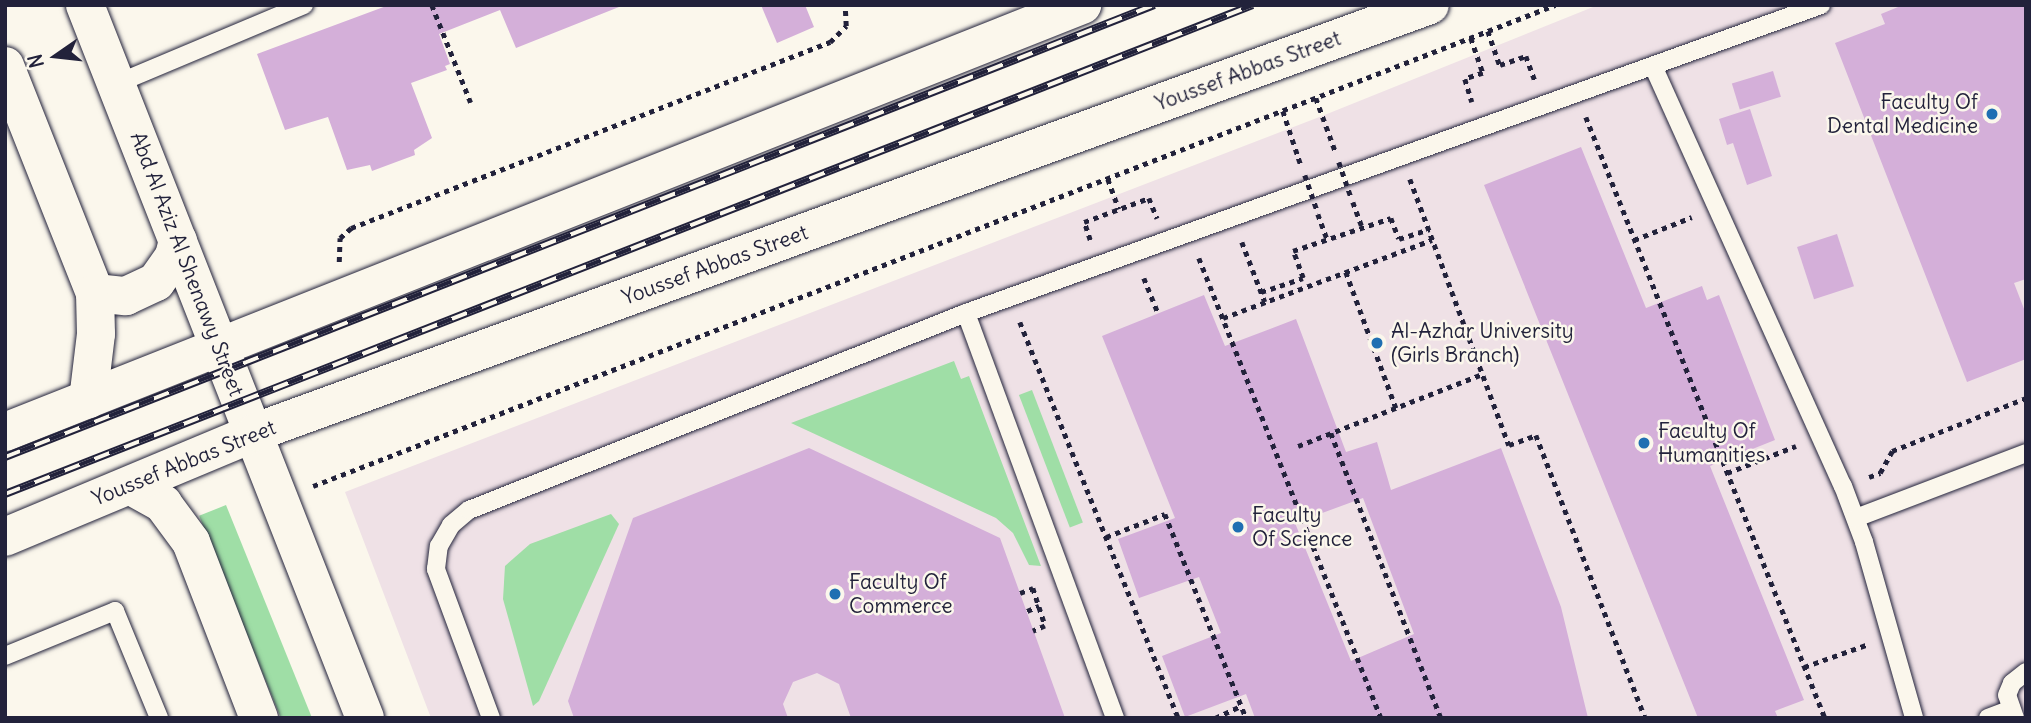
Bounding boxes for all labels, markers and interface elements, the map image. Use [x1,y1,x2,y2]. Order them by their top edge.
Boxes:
north arrow [21,21,91,91]
street label: Youssef Abbas Street [1152,26,1344,116]
text: N [22,52,49,70]
place label: Faculty Of Dental Medicine [1827,89,1978,139]
marker: Faculty Of Dental Medicine [1984,106,2000,122]
street label: Abd Al Aziz Al Shenawy Street [125,128,249,400]
street label: Youssef Abbas Street [619,220,811,310]
place label: Al-Azhar University (Girls Branch) [1391,318,1574,368]
marker: Al-Azhar University (Girls Branch) [1369,335,1385,351]
street label: Youssef Abbas Street [88,415,280,511]
place label: Faculty Of Humanities [1658,418,1765,468]
marker: Faculty Of Humanities [1636,435,1652,451]
place label: Faculty Of Science [1252,502,1352,552]
marker: Faculty Of Science [1230,519,1246,535]
place label: Faculty Of Commerce [849,569,953,619]
marker: Faculty Of Commerce [827,586,843,602]

